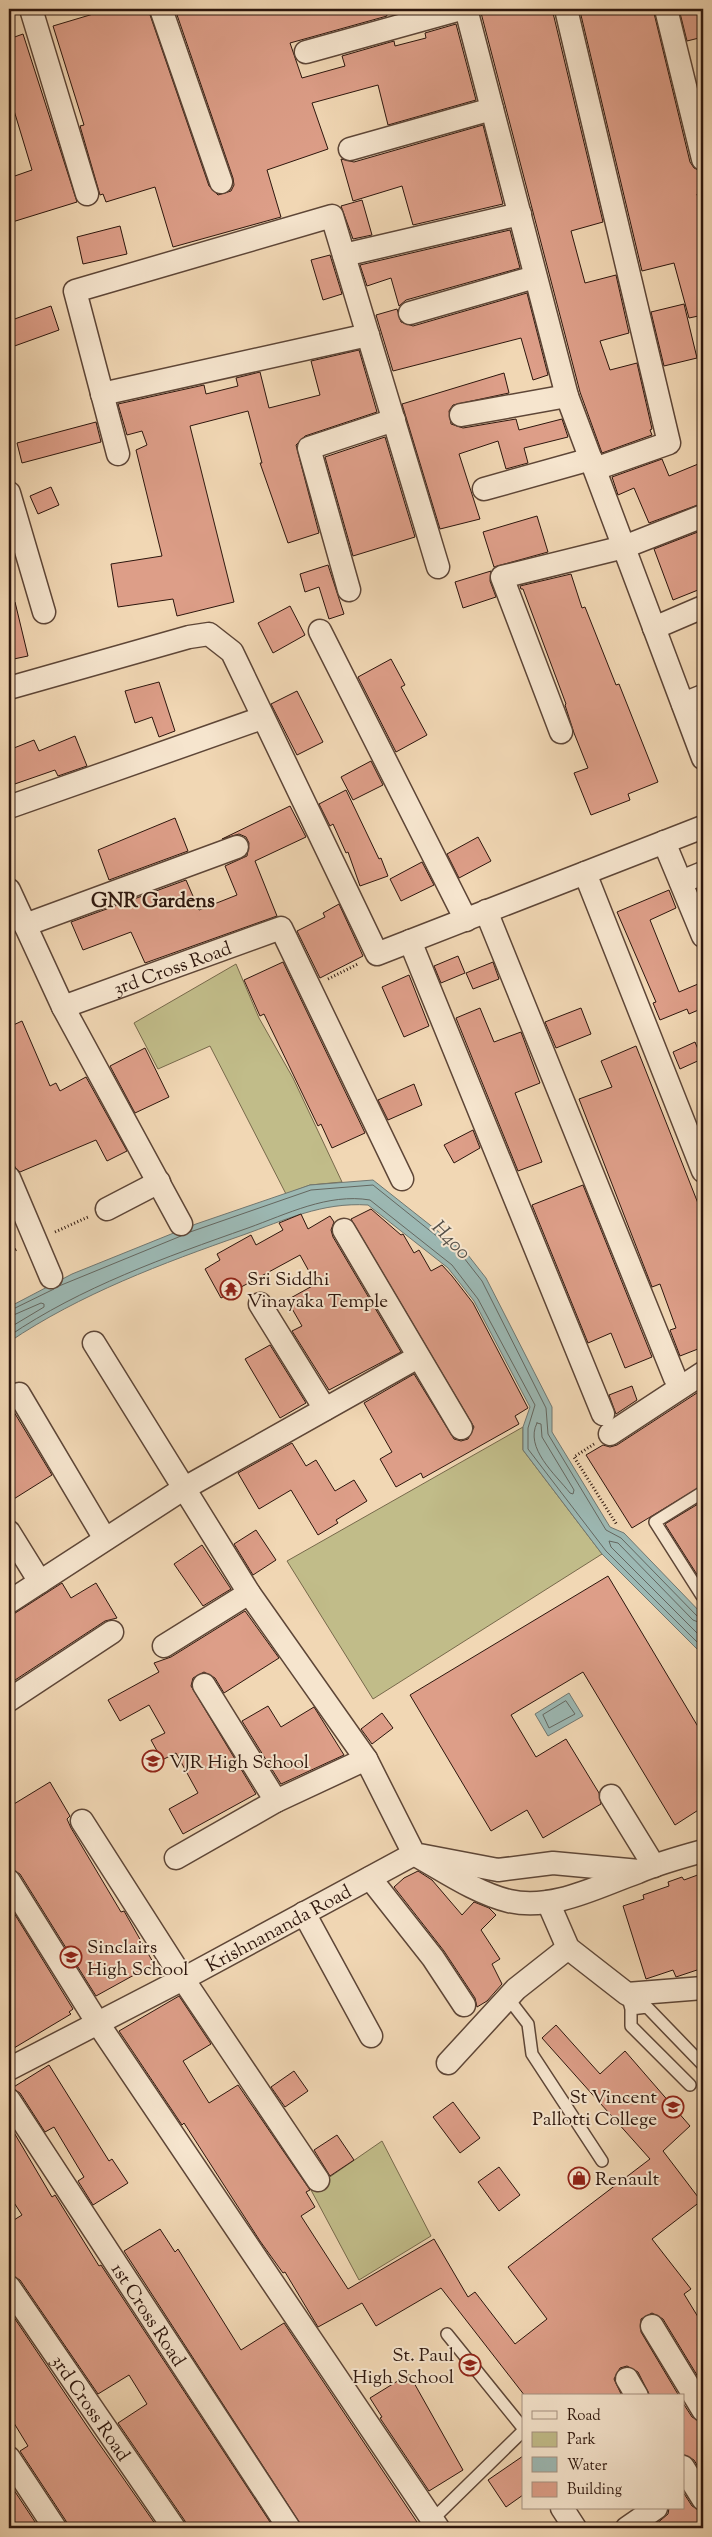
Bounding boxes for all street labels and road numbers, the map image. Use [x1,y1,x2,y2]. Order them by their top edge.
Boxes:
street label: 3rd Cross Road [110,936,236,1004]
street label: Krishnananda Road [202,1879,357,1980]
street label: 1st Cross Road [103,2258,191,2373]
street label: 3rd Cross Road [43,2350,136,2468]

